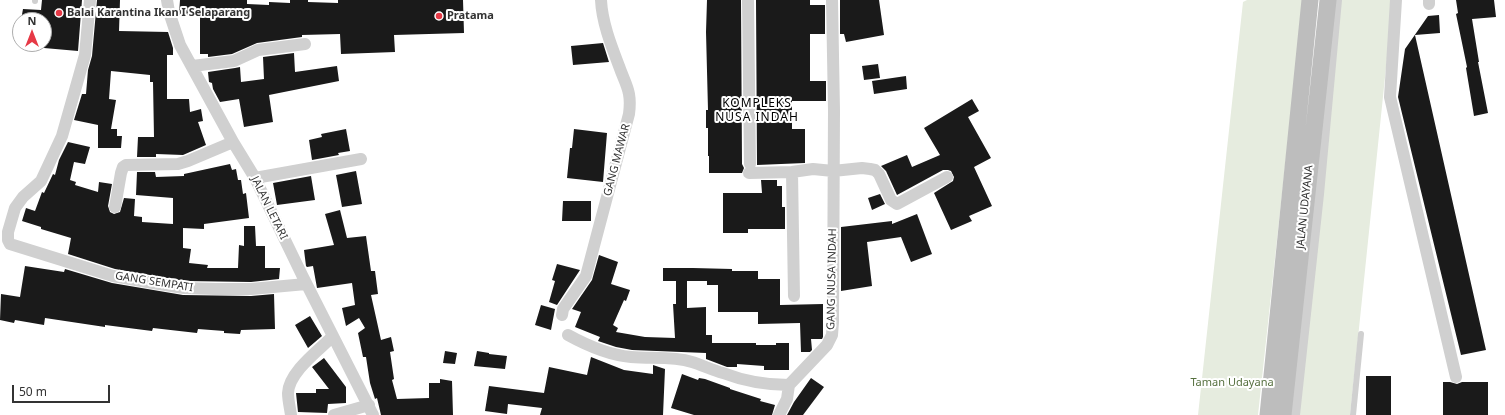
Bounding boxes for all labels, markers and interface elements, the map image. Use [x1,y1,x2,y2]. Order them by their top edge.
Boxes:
place label: Balai Karantina Ikan I Selaparang [67,6,250,20]
marker: Balai Karantina Ikan I Selaparang [54,8,64,18]
place label: Pratama [447,9,494,23]
marker: Pratama [434,11,444,21]
north arrow [12,12,52,52]
text: N [28,13,36,28]
district label: KOMPLEKS NUSA INDAH [715,97,799,125]
street label: GANG MAWAR [601,122,633,198]
street label: JALAN UDAYANA [1294,164,1316,250]
street label: JALAN LETARI [248,174,290,242]
street label: GANG NUSA INDAH [825,228,839,330]
street label: GANG SEMPATI [114,269,194,295]
park label: Taman Udayana [1190,376,1274,390]
scale bar [14,377,112,403]
text: 50 m [19,383,47,400]

